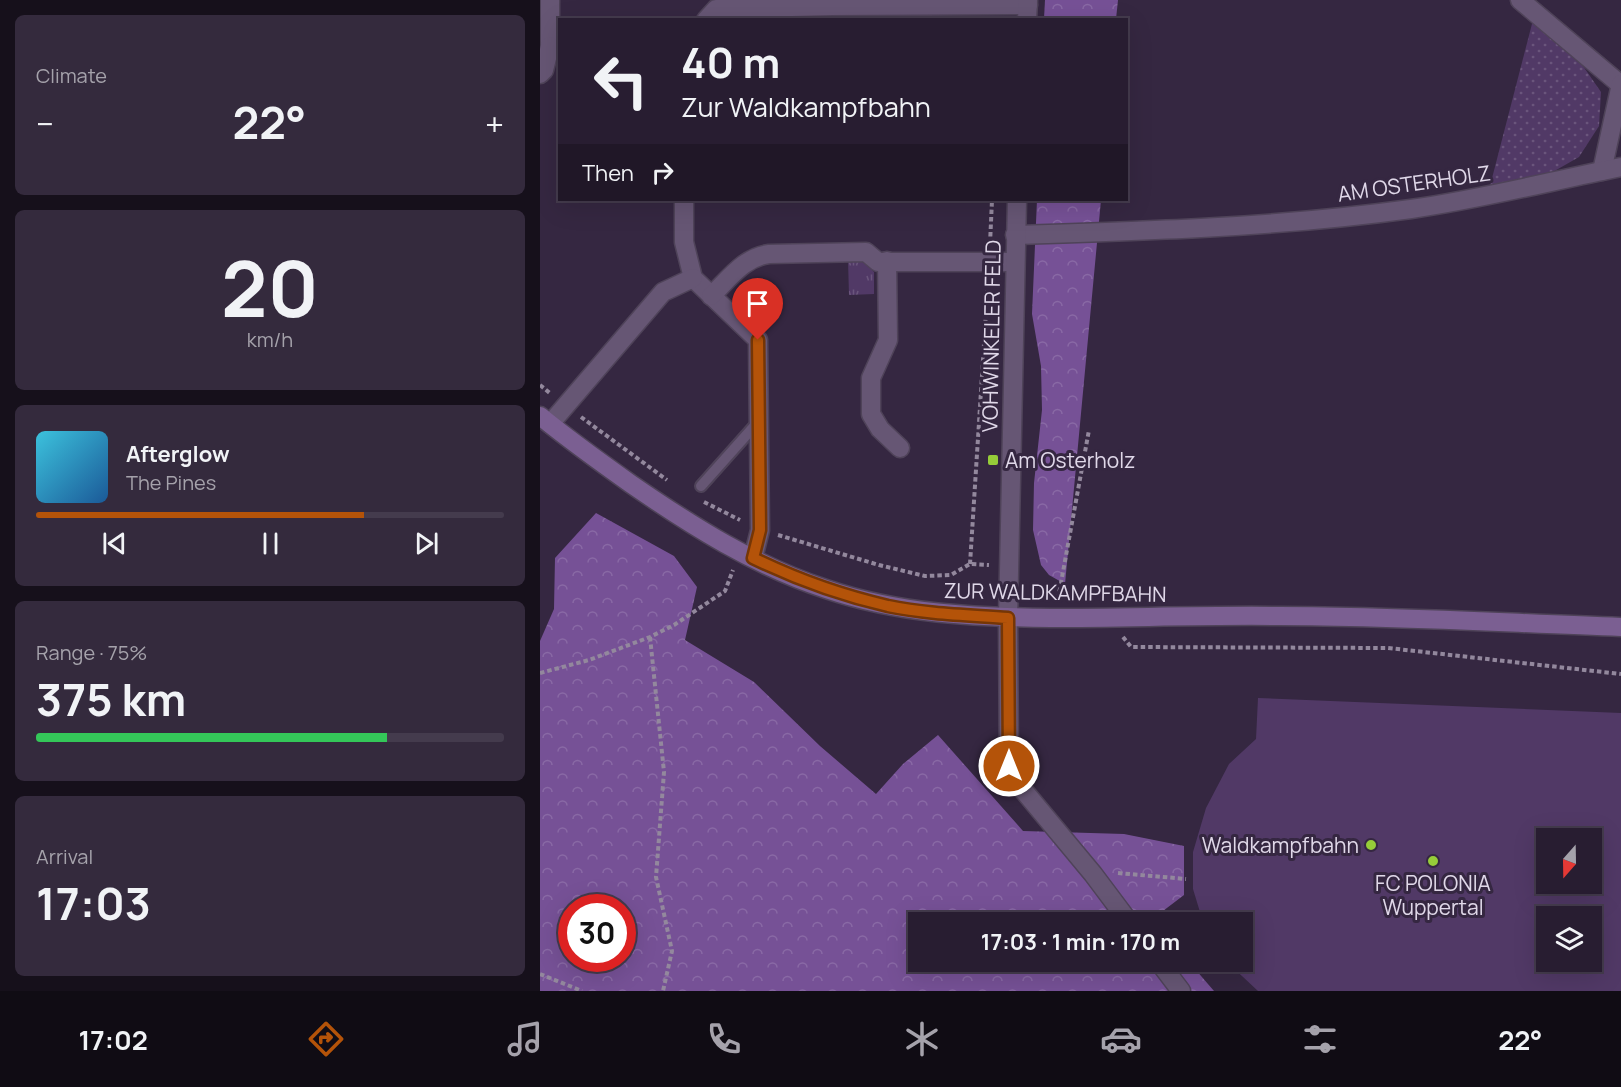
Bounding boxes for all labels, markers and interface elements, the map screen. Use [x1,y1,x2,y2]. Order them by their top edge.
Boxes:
text: 40 m [681,33,780,91]
icon: left [582,42,660,120]
text: Climate [36,62,107,89]
text: Zur Waldkampfbahn [681,88,931,125]
text: 22° [232,91,306,153]
text: − [36,101,54,146]
text: + [485,101,504,146]
icon: right [646,156,679,189]
text: Then [582,158,634,188]
street label: AM OSTERHOLZ [1336,158,1492,208]
text: 20 [221,234,319,340]
street label: VOHWINKELER FELD [975,239,1007,433]
pin [732,278,783,340]
icon: arrive [741,287,774,320]
text: km/h [247,326,293,353]
text: Afterglow [126,439,230,469]
place label: Am Osterholz [1005,446,1135,474]
marker: Am Osterholz [986,453,1000,467]
text: The Pines [126,469,216,496]
icon: previous [98,527,131,560]
icon: pause [254,527,287,560]
icon: next [410,527,443,560]
street label: ZUR WALDKAMPFBAHN [943,576,1167,608]
text: Range · 75% [36,639,147,666]
text: 375 km [36,668,186,730]
position arrow [977,734,1041,798]
north arrow [1536,828,1602,894]
map controls [1536,828,1602,972]
place label: Waldkampfbahn [1202,831,1359,859]
marker: Waldkampfbahn [1364,838,1378,852]
text: Arrival [36,843,93,870]
marker: FC POLONIA Wuppertal [1426,854,1440,868]
place label: FC POLONIA Wuppertal [1375,869,1491,921]
text: 17:03 [36,872,151,934]
speed limit sign: 30 [558,894,636,972]
button: layers [1536,906,1602,972]
text: 17:03 · 1 min · 170 m [981,927,1180,957]
icon: directions [305,1018,347,1060]
icon: music [504,1018,546,1060]
icon: phone [703,1018,745,1060]
icon: climate [901,1018,943,1060]
icon: car [1100,1018,1142,1060]
icon: filters [1299,1018,1341,1060]
text: 17:02 [78,1021,148,1058]
text: 22° [1498,1021,1542,1058]

